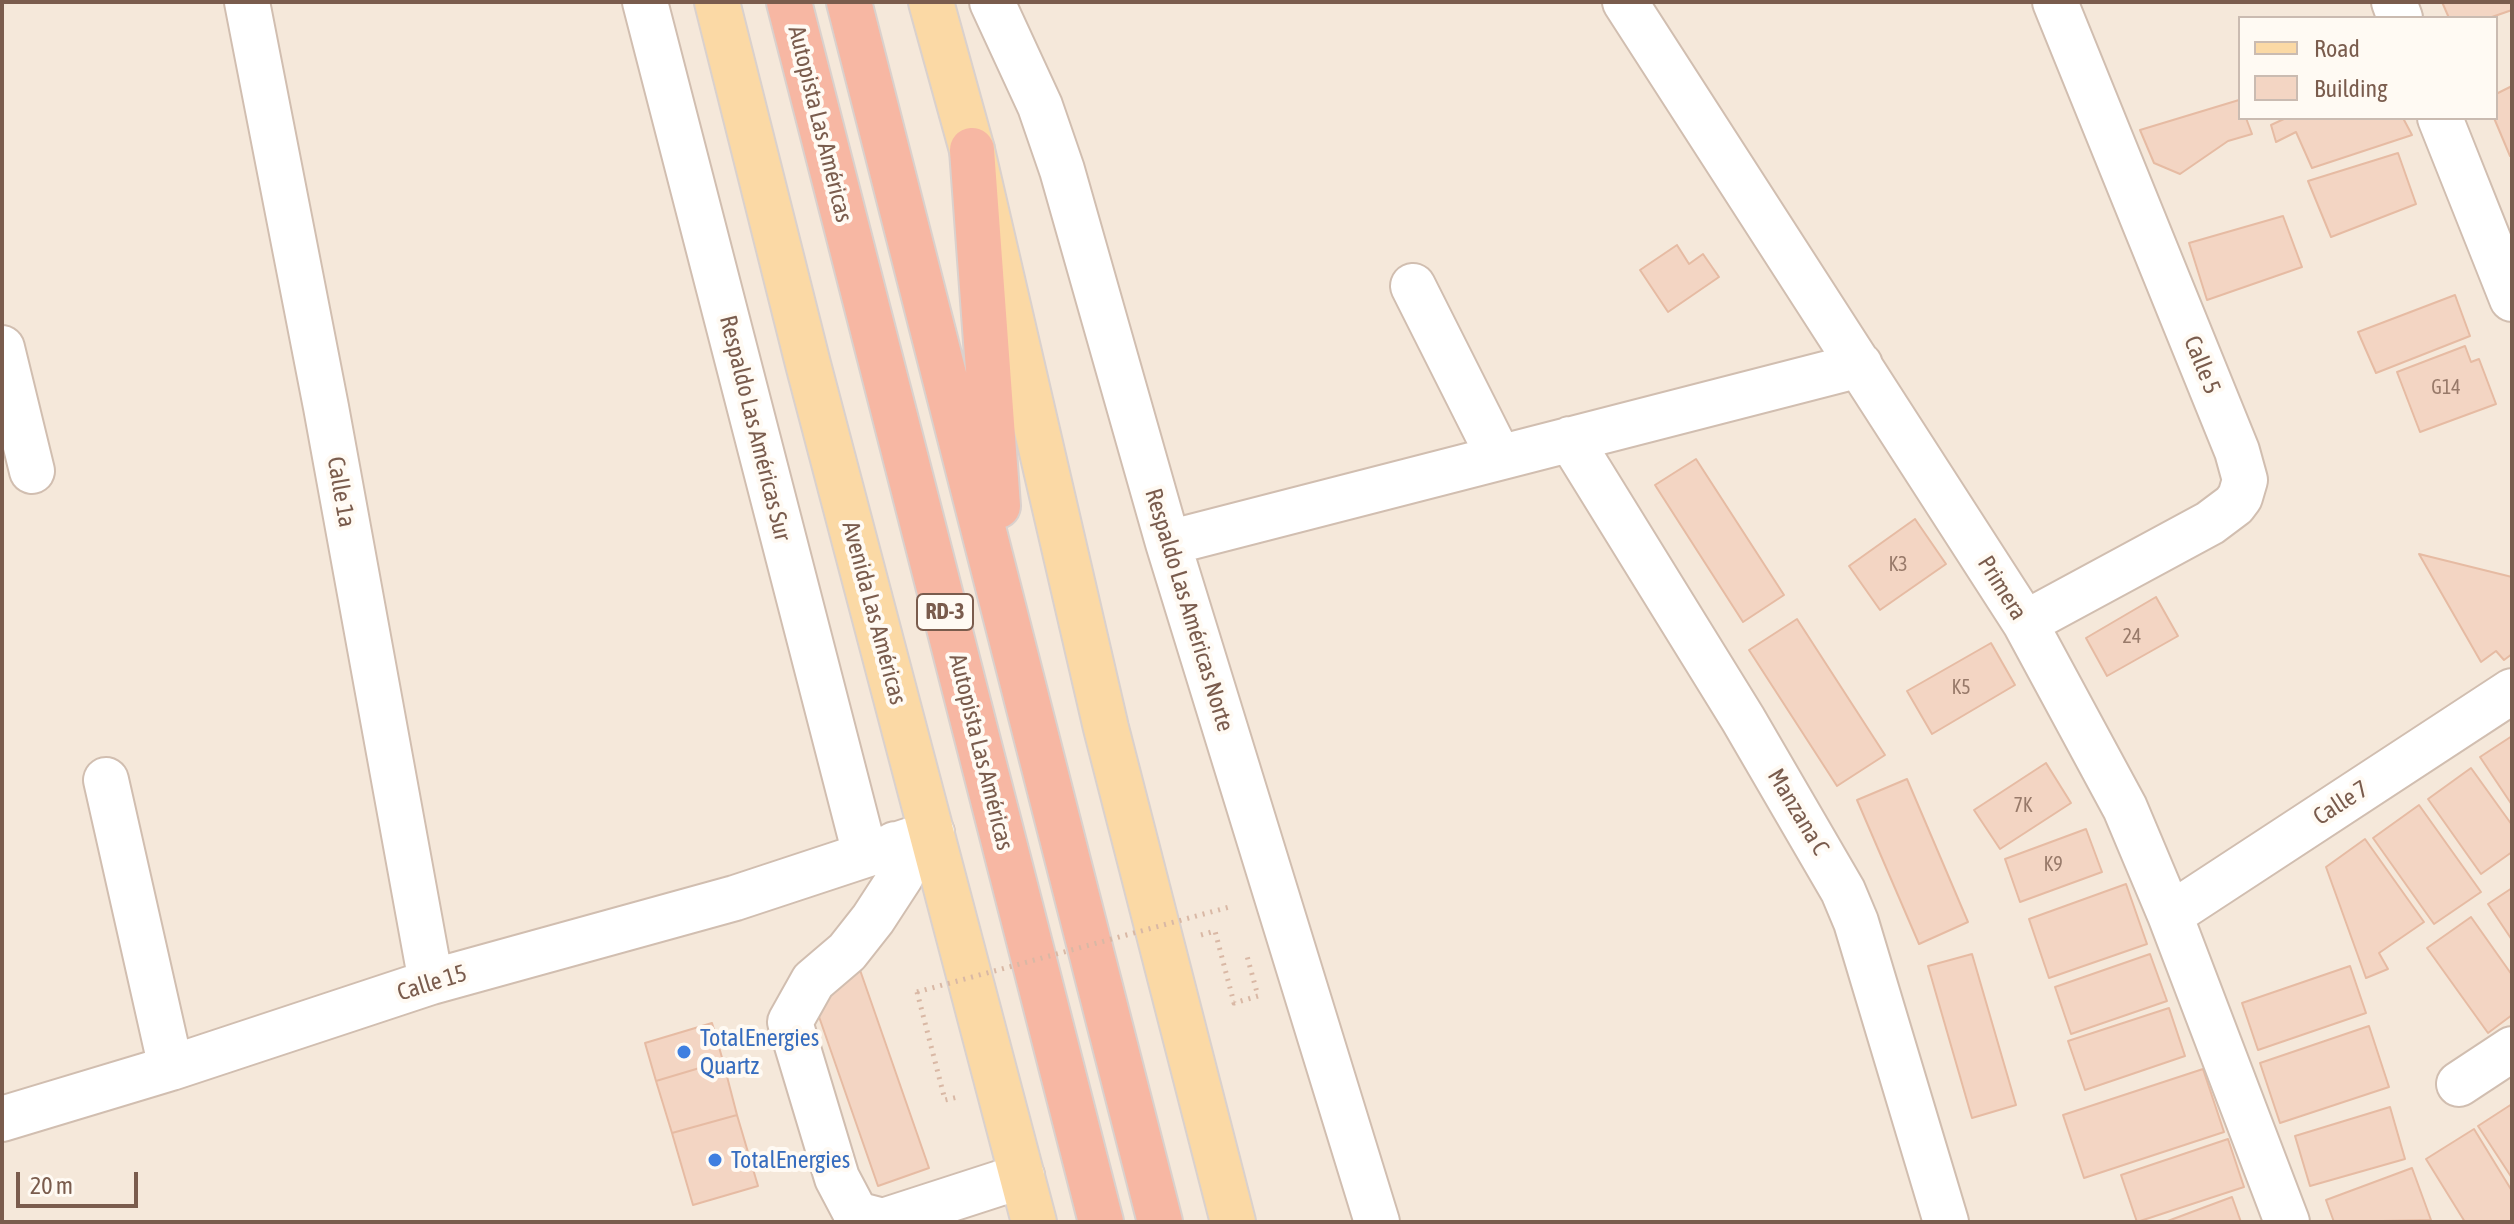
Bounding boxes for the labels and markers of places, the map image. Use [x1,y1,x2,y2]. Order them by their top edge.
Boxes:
place label: TotalEnergies Quartz [700,1024,819,1080]
marker: TotalEnergies Quartz [675,1043,693,1061]
place label: TotalEnergies [731,1146,850,1174]
marker: TotalEnergies [706,1151,724,1169]

